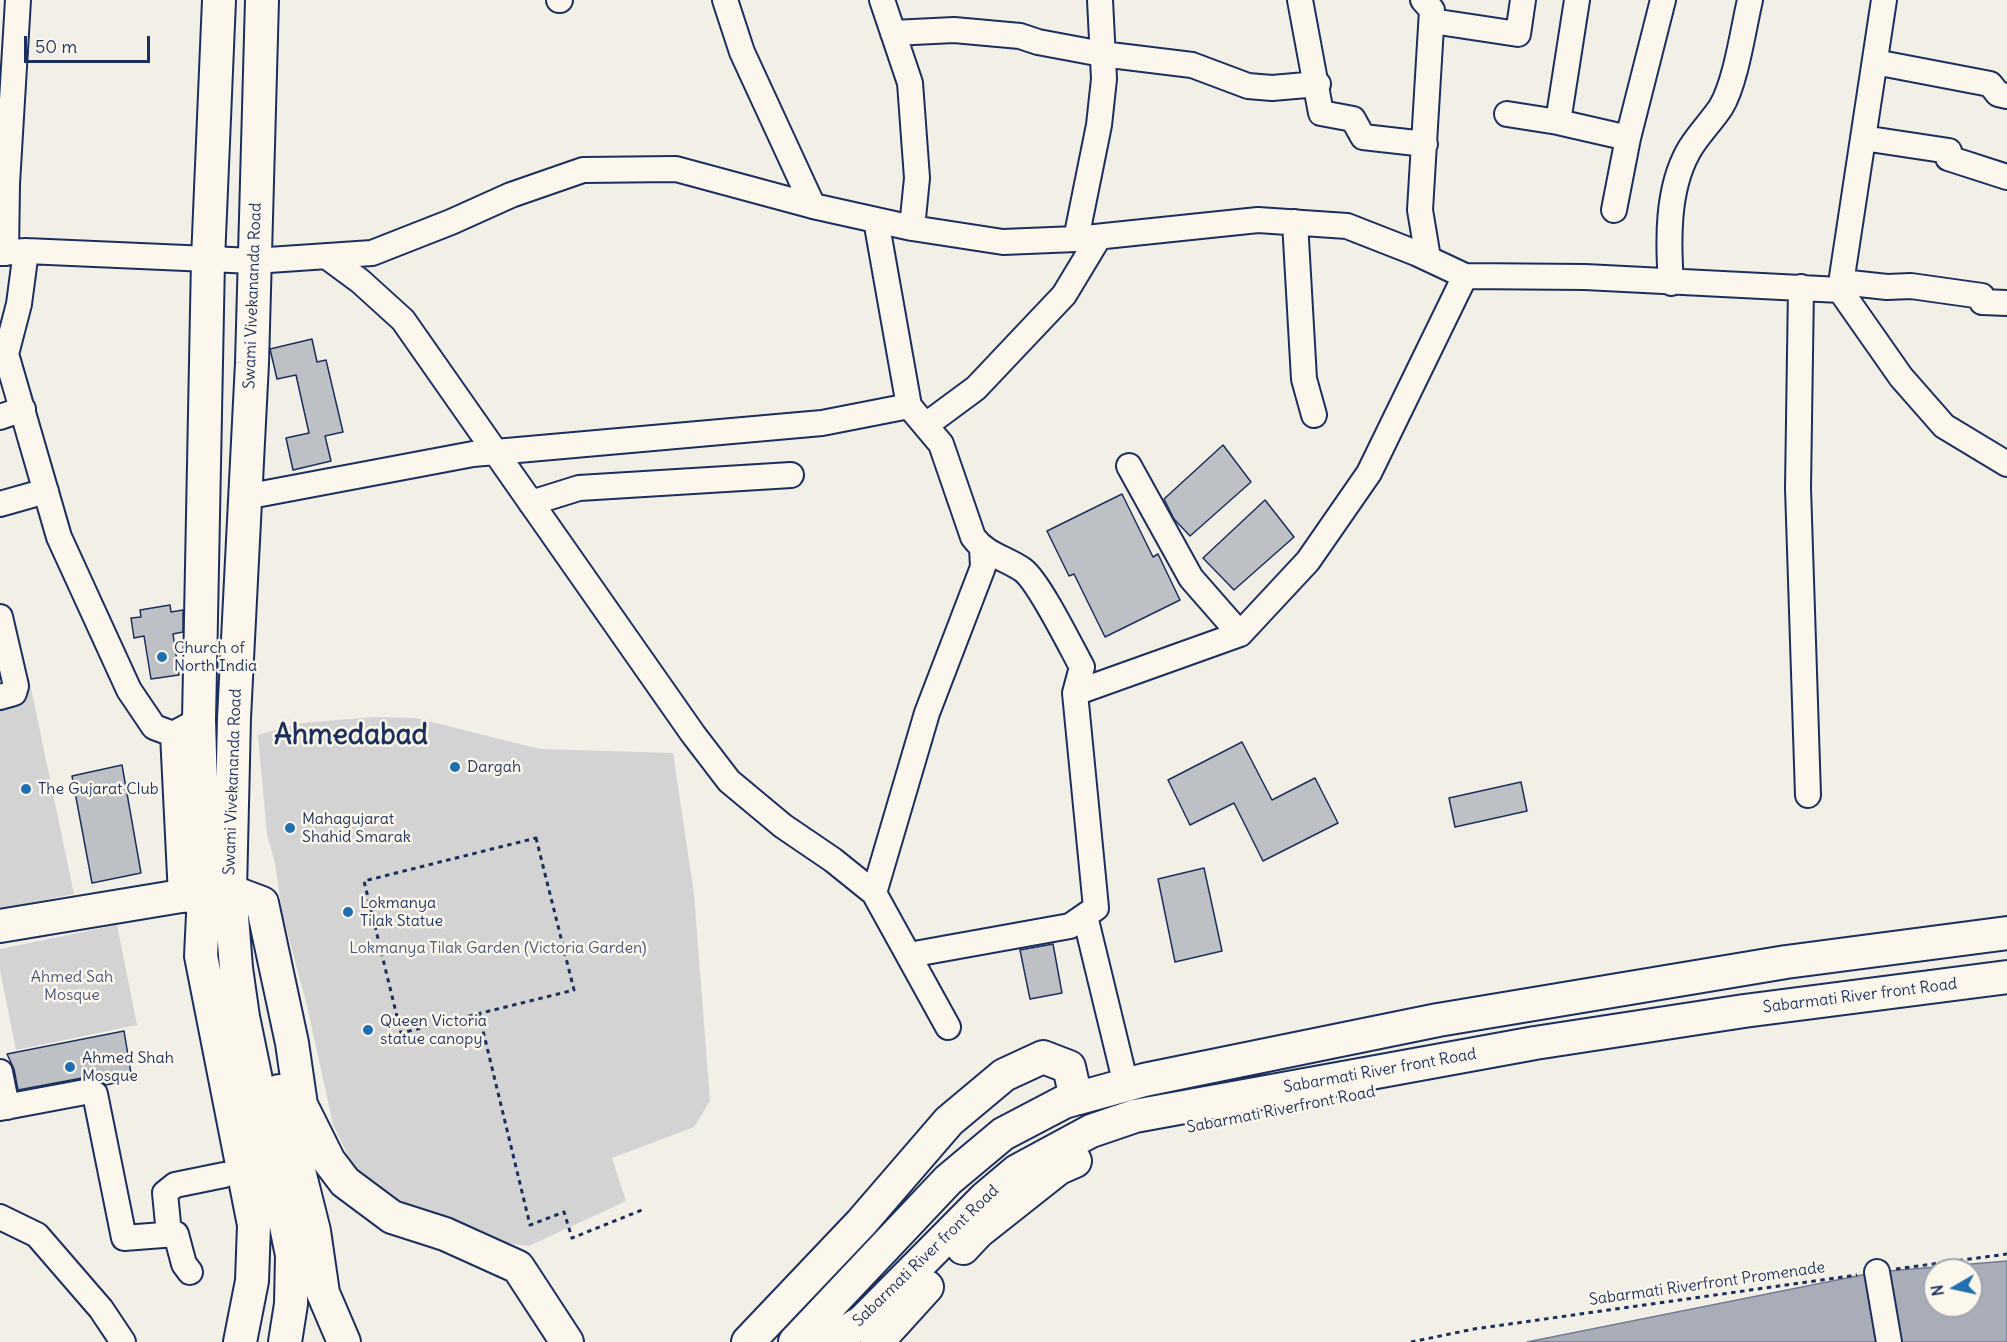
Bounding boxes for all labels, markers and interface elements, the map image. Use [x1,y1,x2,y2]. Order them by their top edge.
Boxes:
scale bar [27,24,153,62]
text: 50 m [35,35,77,58]
street label: Swami Vivekananda Road [240,202,266,390]
place label: Church of North India [174,638,257,676]
marker: Church of North India [155,650,169,664]
street label: Swami Vivekananda Road [220,688,246,876]
district label: Ahmedabad [274,719,428,753]
place label: Dargah [467,757,521,777]
marker: Dargah [448,760,462,774]
place label: The Gujarat Club [38,779,159,799]
marker: The Gujarat Club [19,782,33,796]
place label: Mahagujarat Shahid Smarak [302,809,411,847]
marker: Mahagujarat Shahid Smarak [283,821,297,835]
place label: Lokmanya Tilak Statue [360,893,443,931]
marker: Lokmanya Tilak Statue [341,905,355,919]
park label: Lokmanya Tilak Garden (Victoria Garden) [349,938,647,958]
park label: Ahmed Sah Mosque [31,967,113,1005]
street label: Sabarmati River front Road [1762,975,1958,1017]
place label: Queen Victoria statue canopy [380,1011,487,1049]
marker: Queen Victoria statue canopy [361,1023,375,1037]
street label: Sabarmati River front Road [1282,1045,1478,1097]
place label: Ahmed Shah Mosque [82,1048,174,1086]
marker: Ahmed Shah Mosque [63,1060,77,1074]
street label: Sabarmati Riverfront Road [1185,1082,1377,1138]
street label: Sabarmati River front Road [849,1181,1003,1331]
street label: Sabarmati Riverfront Promenade [1588,1258,1826,1310]
north arrow [1923,1258,1983,1318]
text: N [1926,1283,1948,1298]

